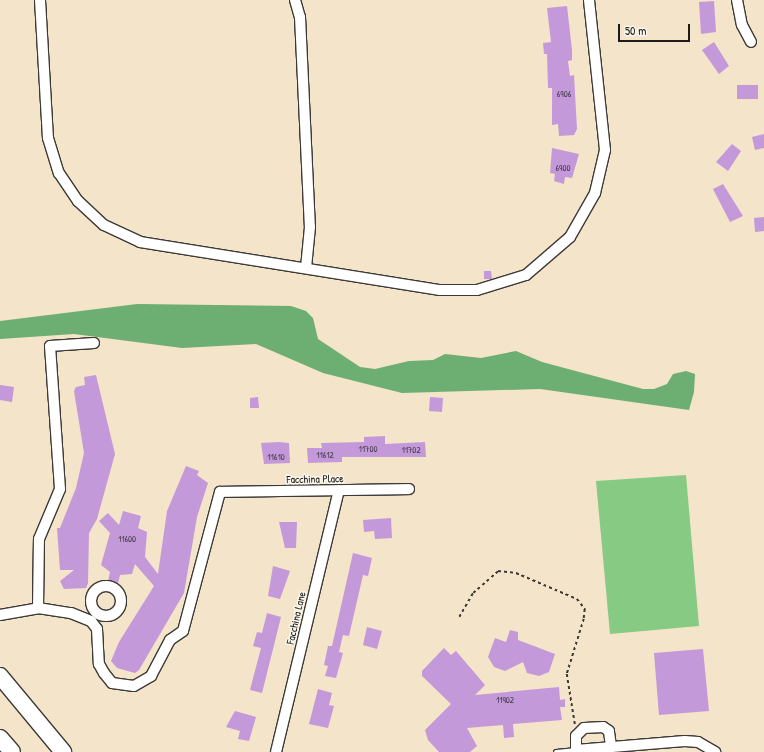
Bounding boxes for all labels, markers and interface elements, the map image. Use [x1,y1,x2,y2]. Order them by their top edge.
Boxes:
scale bar [620,16,692,42]
text: 50 m [625,22,646,39]
house number: 6906 [557,89,571,99]
house number: 6900 [556,163,570,173]
house number: 11700 [358,444,378,454]
house number: 11702 [401,445,421,455]
house number: 11612 [316,450,334,460]
house number: 11610 [267,452,285,462]
street label: Facchina Place [286,472,344,486]
house number: 11600 [118,534,136,544]
street label: Facchina Lane [284,590,308,646]
house number: 11902 [496,695,514,705]

